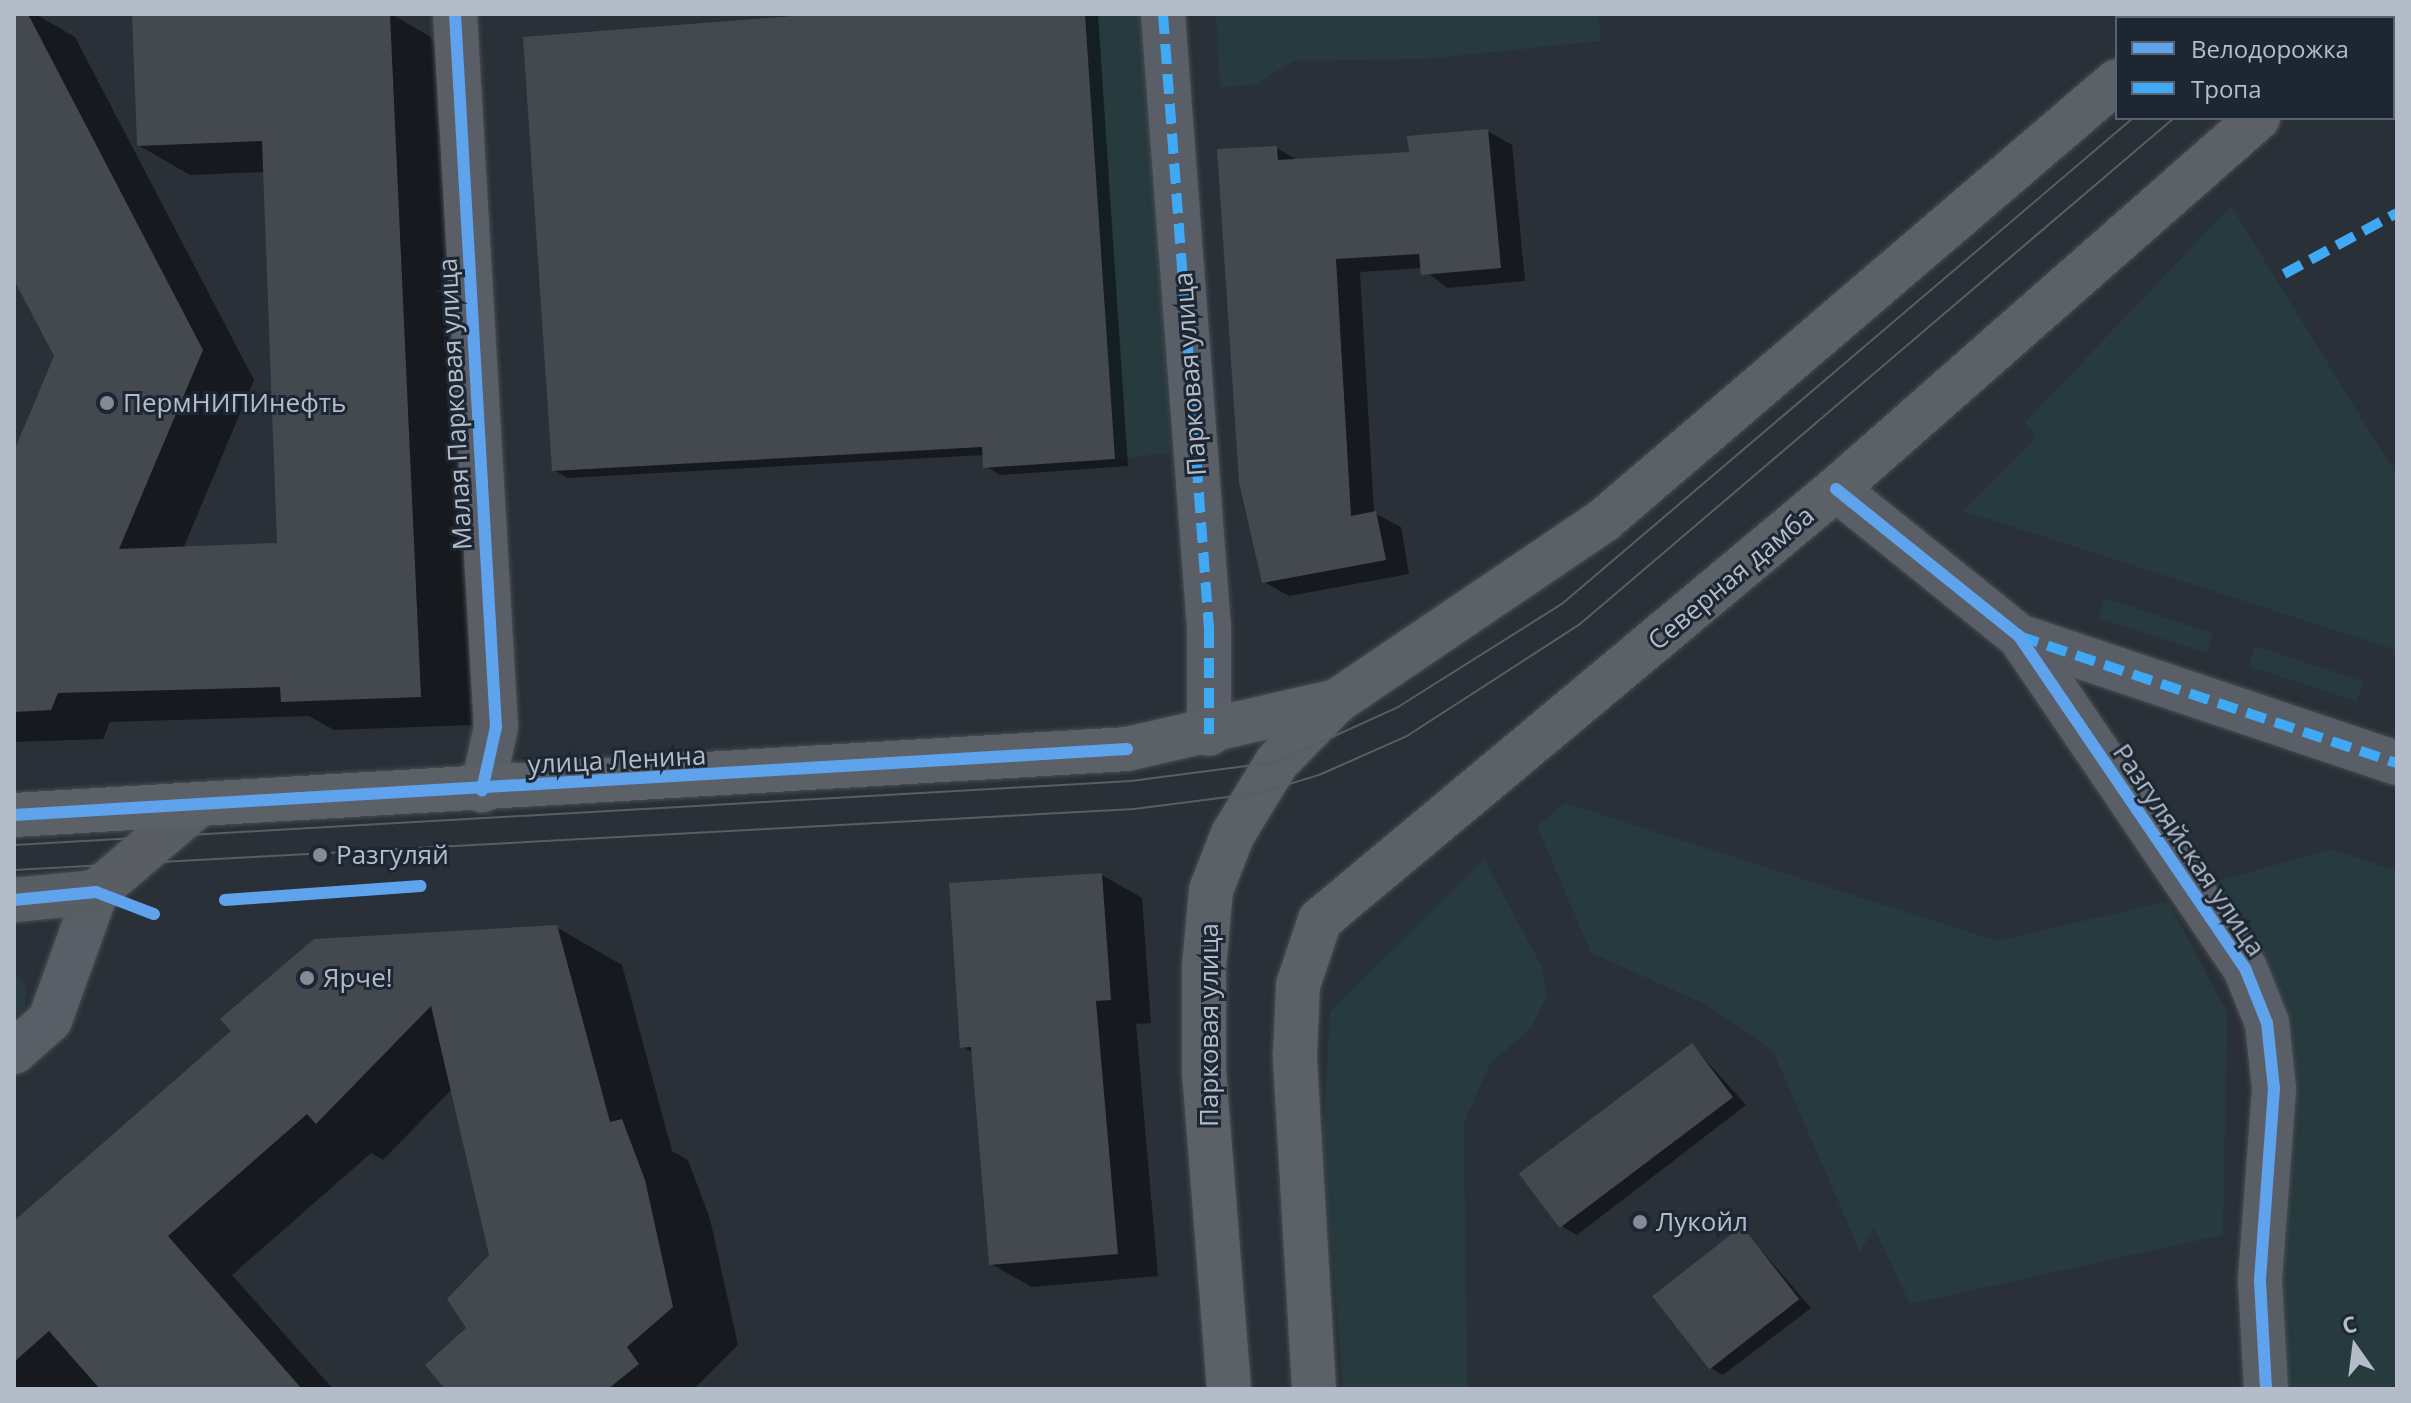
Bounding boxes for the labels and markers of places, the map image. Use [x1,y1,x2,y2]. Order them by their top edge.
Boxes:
place label: ПермНИПИнефть [123,387,346,419]
marker: ПермНИПИнефть [98,394,116,412]
place label: Разгуляй [336,839,449,871]
marker: Разгуляй [311,846,329,864]
place label: Ярче! [323,962,393,994]
marker: Ярче! [298,969,316,987]
place label: Лукойл [1656,1206,1748,1238]
marker: Лукойл [1631,1213,1649,1231]

